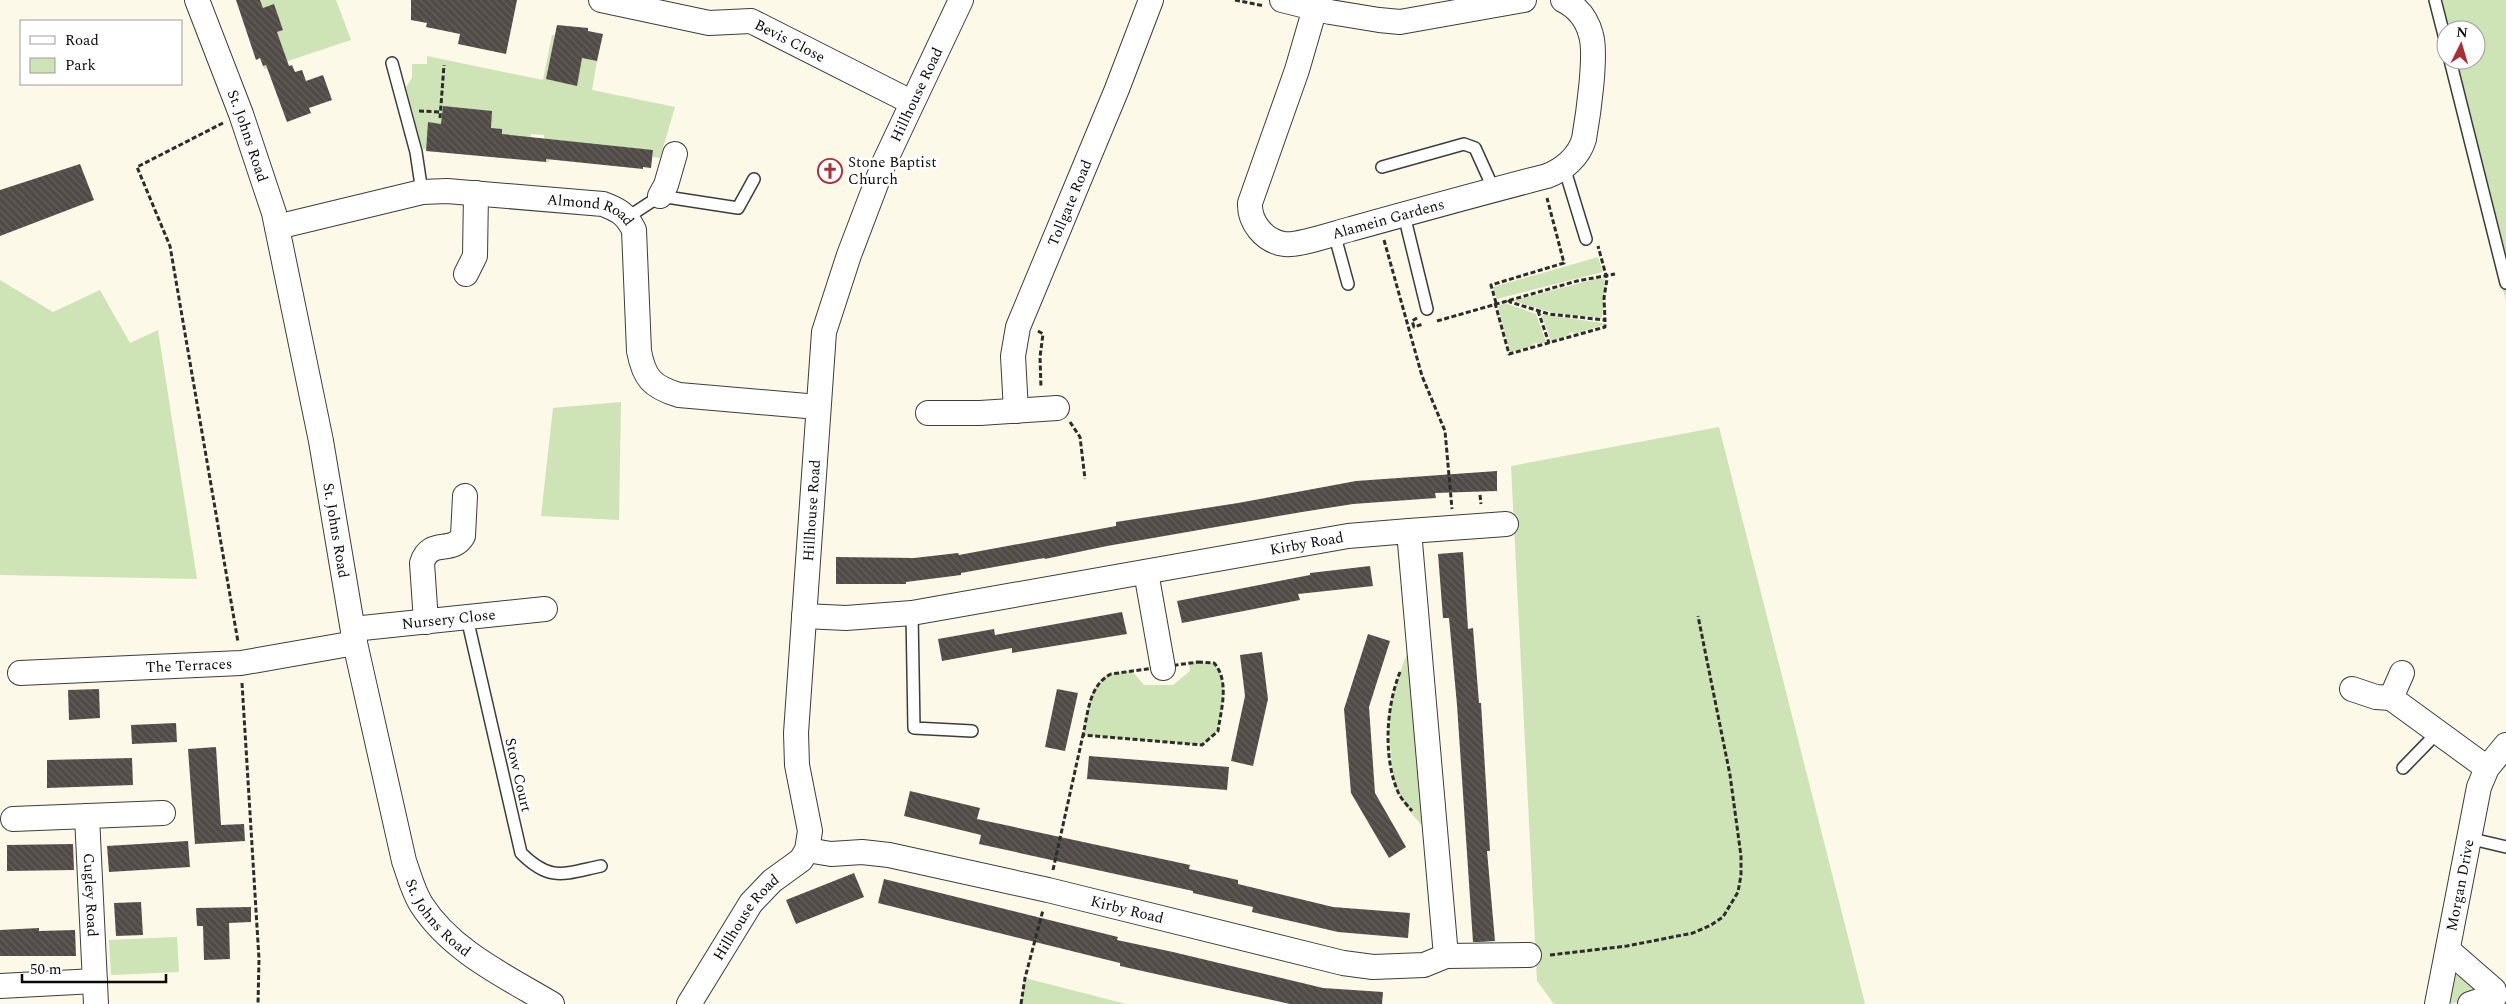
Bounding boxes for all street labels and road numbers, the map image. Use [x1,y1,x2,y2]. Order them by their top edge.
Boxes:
street label: Bevis Close [750,13,829,68]
street label: Hillhouse Road [884,43,949,146]
street label: St. Johns Road [221,86,274,185]
street label: Tollgate Road [1041,156,1098,250]
street label: Almond Road [546,188,640,231]
street label: Alamein Gardens [1329,192,1447,245]
street label: Hillhouse Road [797,459,827,562]
street label: St. Johns Road [317,481,355,580]
street label: Kirby Road [1268,525,1345,561]
street label: Nursery Close [400,603,497,635]
street label: The Terraces [145,652,233,679]
street label: Stow Court [498,736,538,814]
street label: Morgan Drive [2440,837,2480,933]
street label: Cugley Road [77,852,104,937]
street label: Hillhouse Road [707,868,784,965]
street label: St. Johns Road [399,875,476,962]
street label: Kirby Road [1088,890,1166,930]

